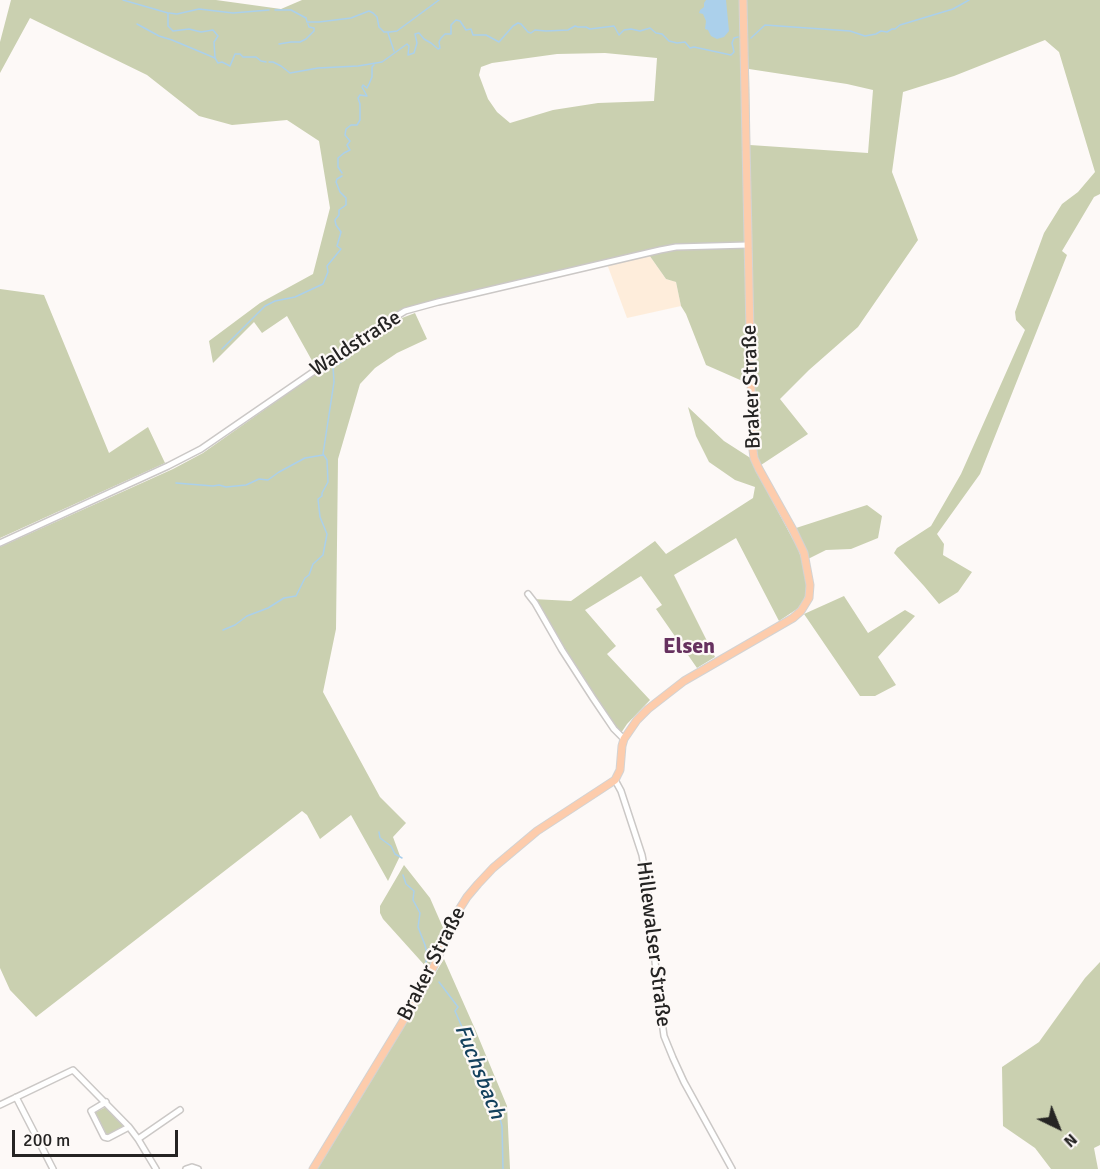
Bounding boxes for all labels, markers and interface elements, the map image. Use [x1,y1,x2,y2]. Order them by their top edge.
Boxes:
street label: Waldstraße [306,305,406,383]
street label: Braker Straße [737,324,767,450]
district label: Elsen [663,634,715,660]
street label: Hillewalser Straße [630,860,676,1028]
street label: Braker Straße [393,903,471,1025]
water label: Fuchsbach [448,1021,510,1123]
north arrow [1028,1097,1088,1157]
scale bar [15,1118,182,1156]
text: 200 m [23,1129,70,1151]
text: N [1059,1129,1081,1151]

